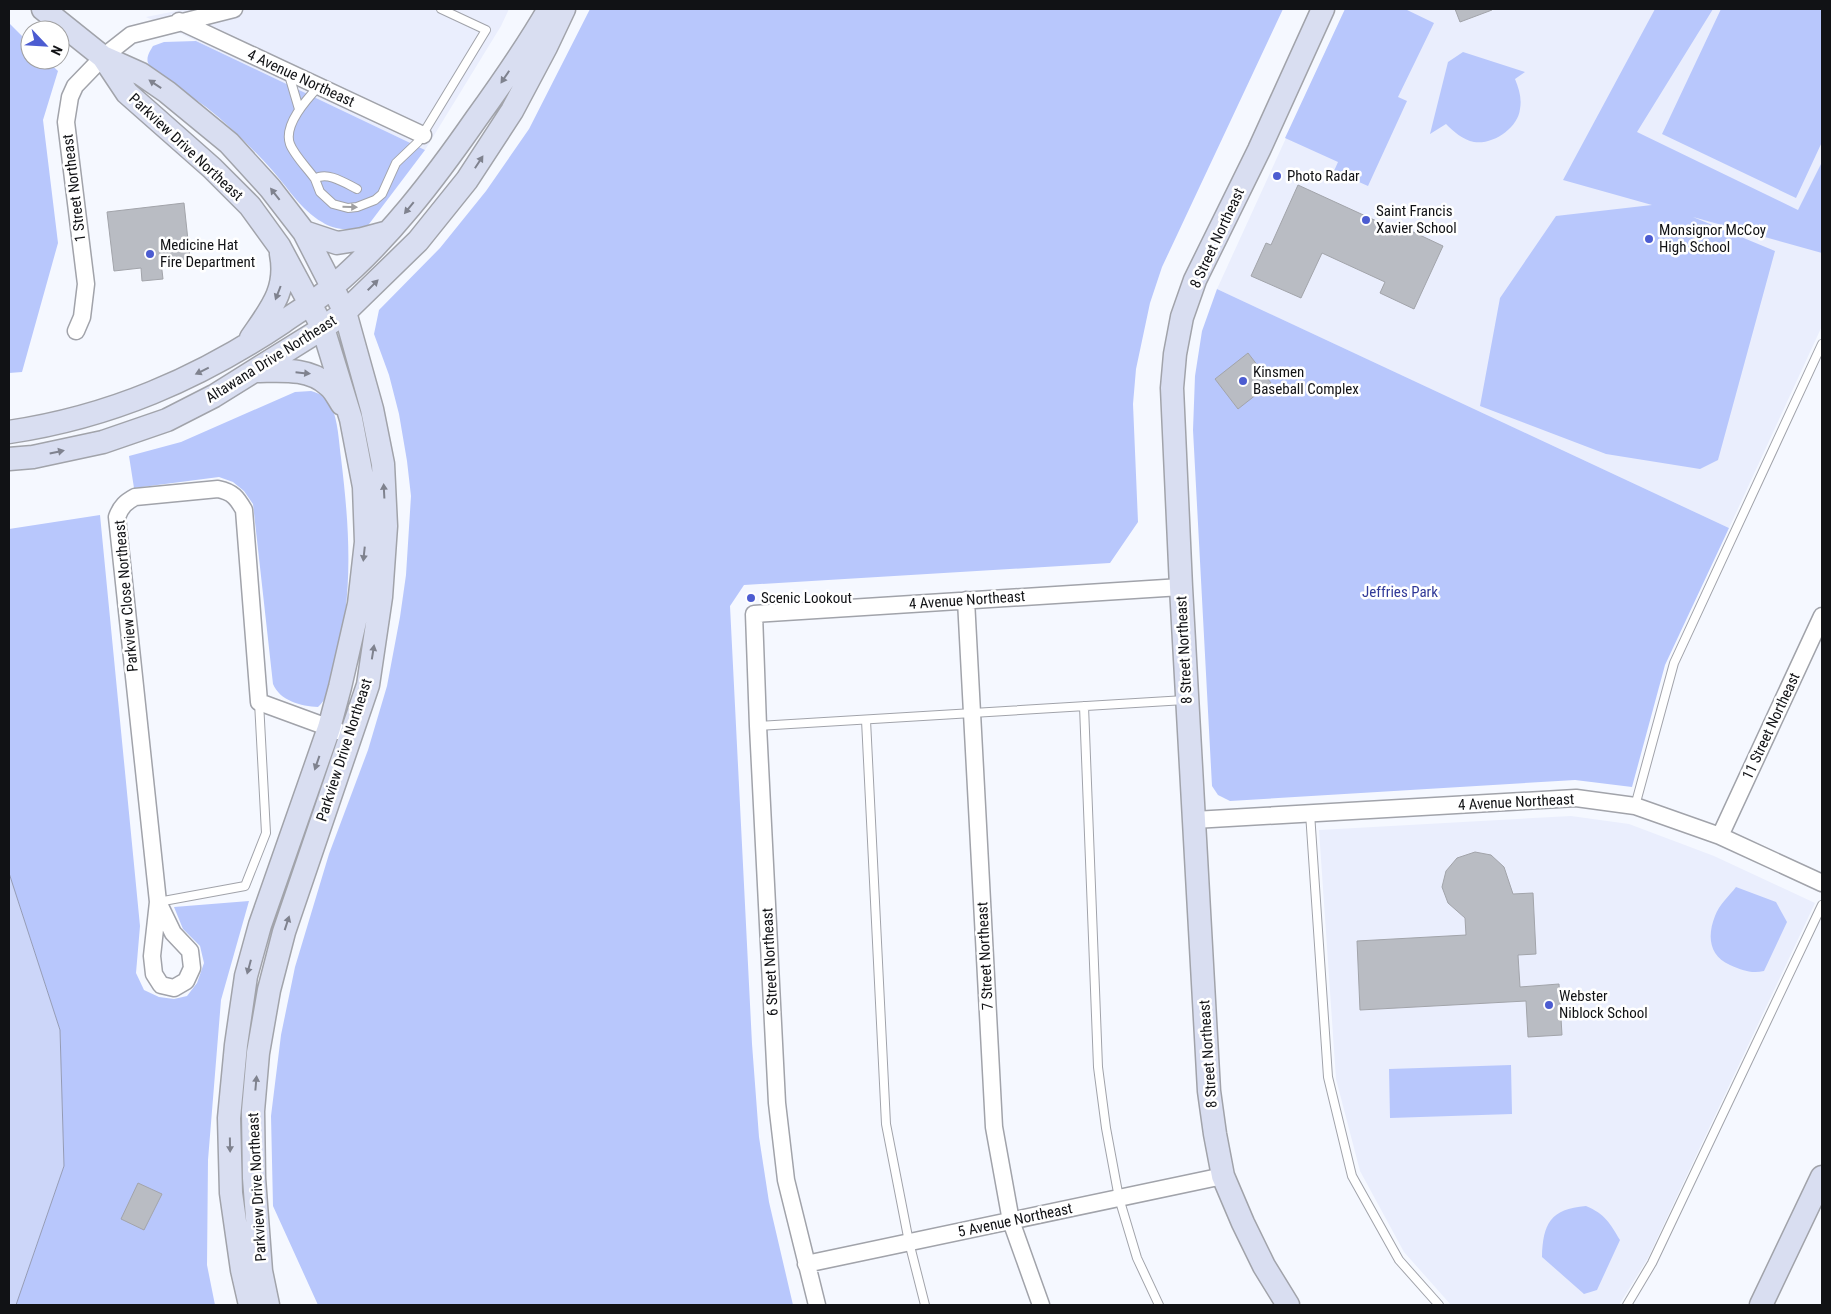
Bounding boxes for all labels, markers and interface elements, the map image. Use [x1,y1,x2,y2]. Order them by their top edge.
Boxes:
north arrow [20,20,70,70]
text: N [48,43,66,58]
street label: 4 Avenue Northeast [244,45,358,111]
one-way arrow [500,70,510,84]
one-way arrow [149,79,162,89]
street label: Parkview Drive Northeast [125,90,247,204]
street label: 1 Street Northeast [58,133,90,243]
one-way arrow [474,156,483,169]
place label: Photo Radar [1287,167,1360,185]
marker: Photo Radar [1271,170,1283,182]
street label: 8 Street Northeast [1186,185,1248,291]
one-way arrow [269,187,280,200]
one-way arrow [403,201,414,214]
place label: Saint Francis Xavier School [1376,202,1457,237]
one-way arrow [342,203,358,211]
marker: Saint Francis Xavier School [1360,214,1372,226]
place label: Monsignor McCoy High School [1659,221,1766,256]
marker: Monsignor McCoy High School [1643,233,1655,245]
place label: Medicine Hat Fire Department [160,236,255,271]
marker: Medicine Hat Fire Department [144,248,156,260]
one-way arrow [366,279,378,291]
one-way arrow [274,286,282,301]
street label: Altawana Drive Northeast [202,311,340,407]
place label: Kinsmen Baseball Complex [1253,363,1359,398]
one-way arrow [195,367,210,375]
one-way arrow [295,369,311,377]
marker: Kinsmen Baseball Complex [1237,375,1249,387]
one-way arrow [49,448,64,456]
one-way arrow [379,482,387,498]
street label: Parkview Close Northeast [110,519,142,673]
one-way arrow [360,546,368,562]
park label: Jeffries Park [1362,583,1438,601]
street label: 4 Avenue Northeast [908,587,1026,613]
place label: Scenic Lookout [761,589,852,607]
marker: Scenic Lookout [745,592,757,604]
street label: 8 Street Northeast [1172,595,1196,705]
one-way arrow [369,644,377,660]
street label: 11 Street Northeast [1738,670,1804,782]
street label: Parkview Drive Northeast [312,676,376,824]
one-way arrow [313,756,321,771]
street label: 4 Avenue Northeast [1457,790,1575,814]
street label: 7 Street Northeast [973,901,997,1011]
street label: 6 Street Northeast [758,907,782,1017]
one-way arrow [283,916,291,931]
one-way arrow [245,959,253,974]
place label: Webster Niblock School [1559,987,1648,1022]
street label: 8 Street Northeast [1195,999,1221,1109]
marker: Webster Niblock School [1543,999,1555,1011]
one-way arrow [252,1074,260,1090]
street label: Parkview Drive Northeast [244,1112,270,1262]
one-way arrow [226,1138,234,1154]
street label: 5 Avenue Northeast [956,1199,1074,1241]

